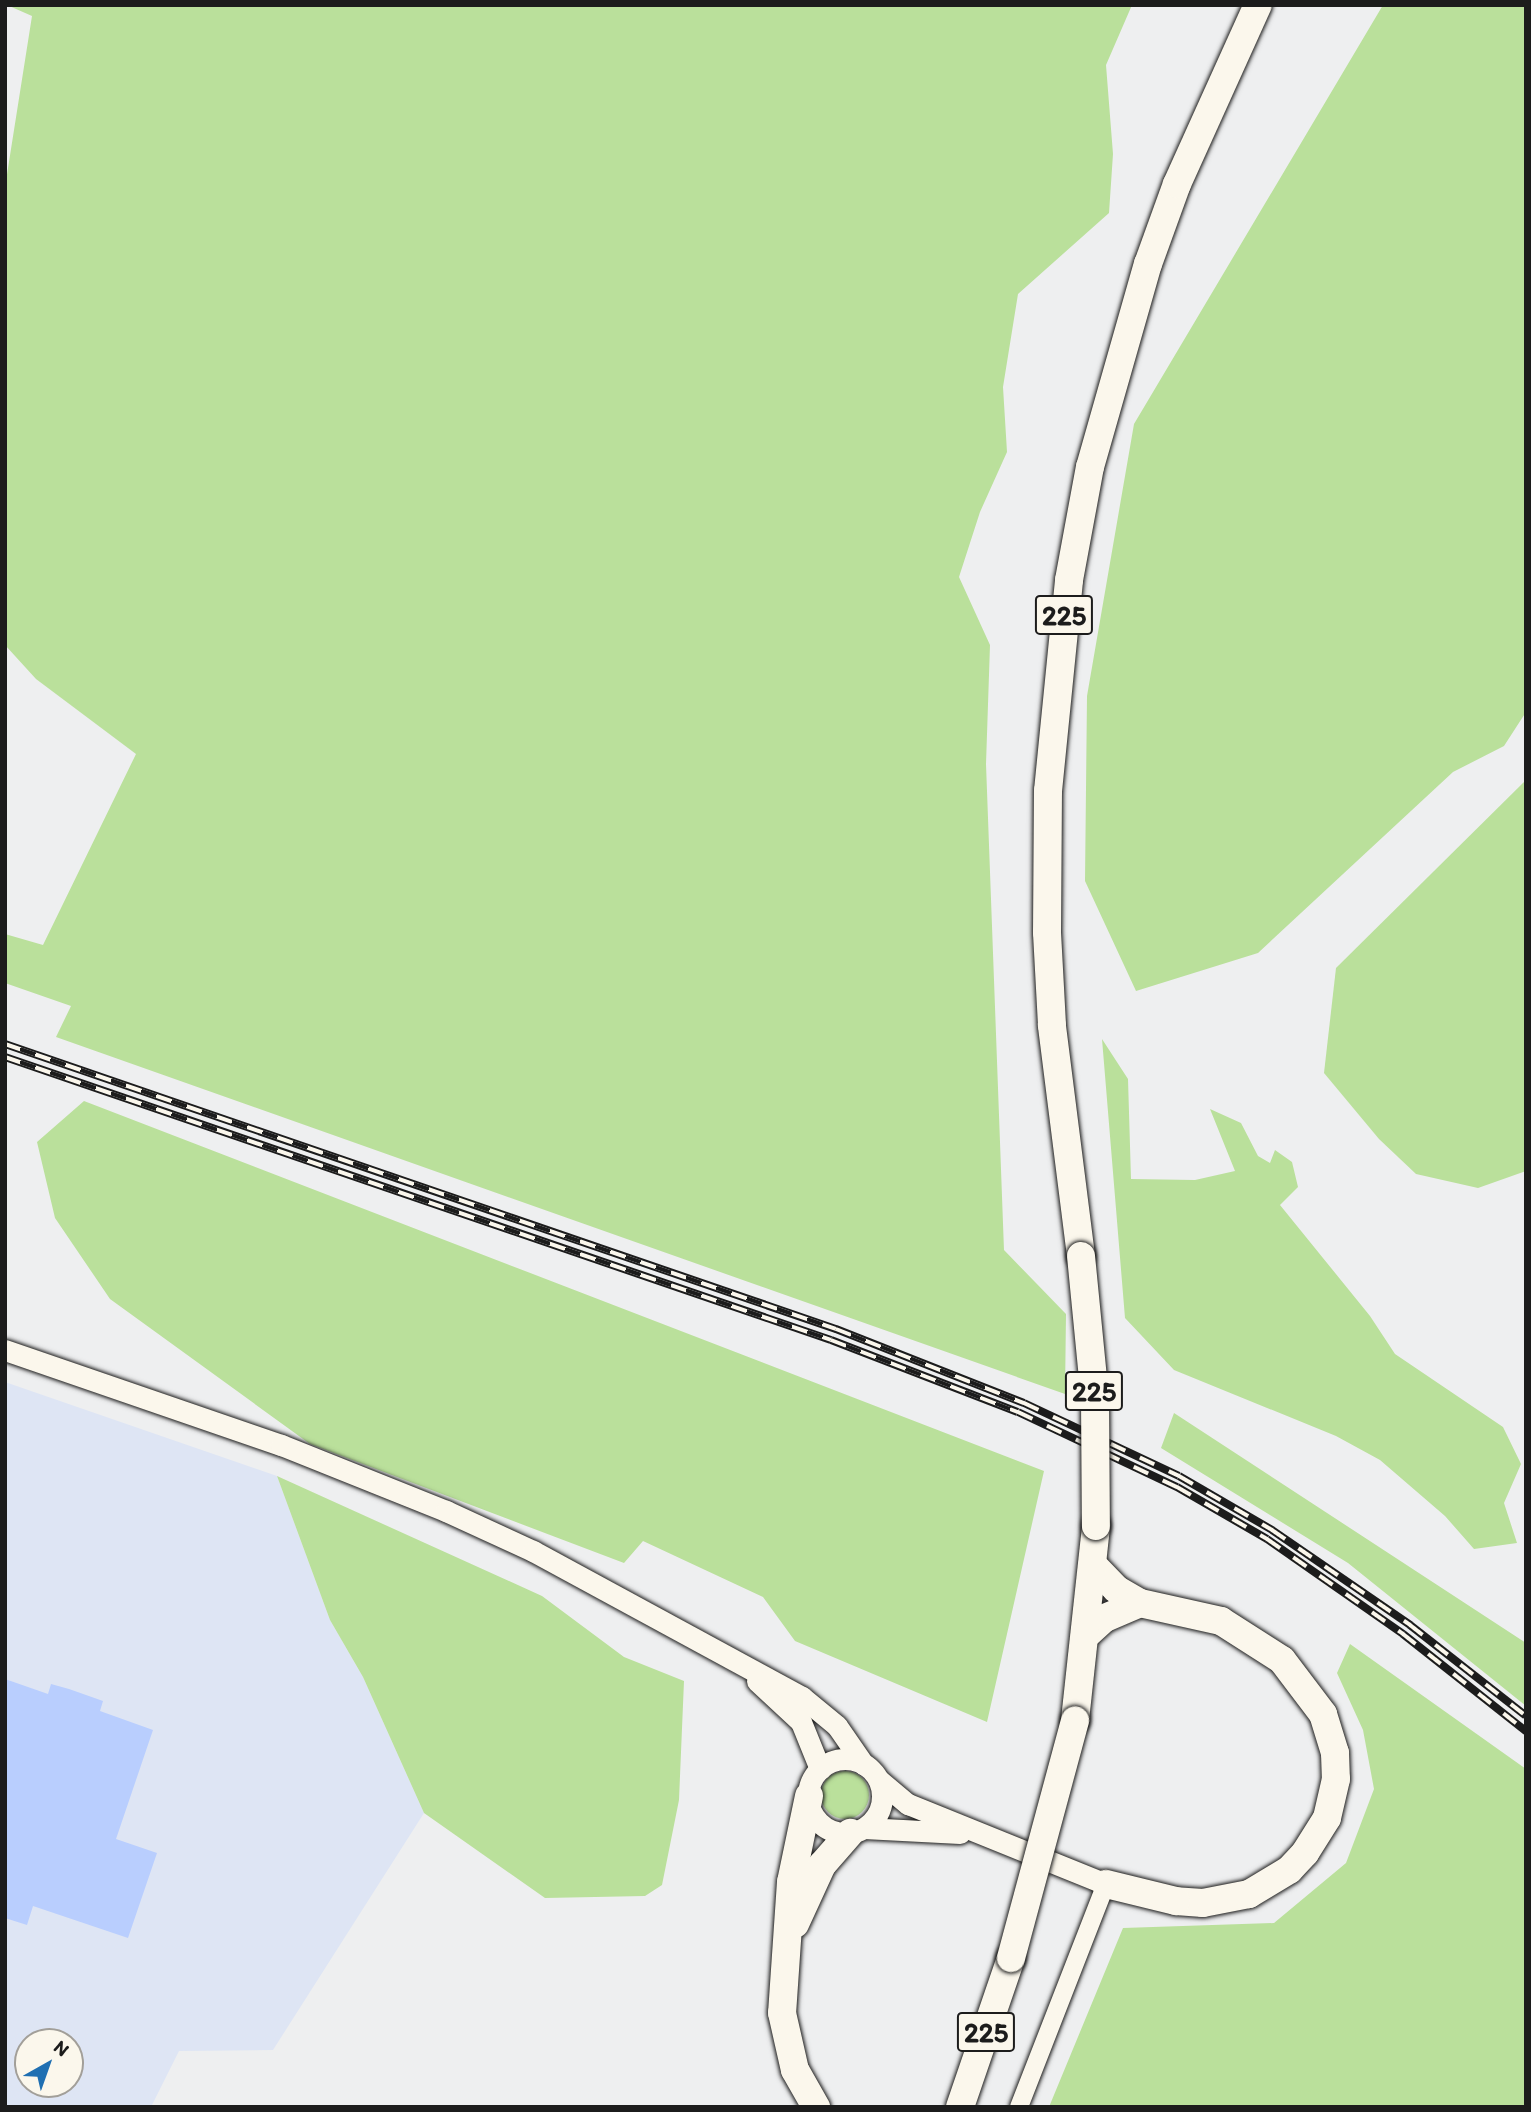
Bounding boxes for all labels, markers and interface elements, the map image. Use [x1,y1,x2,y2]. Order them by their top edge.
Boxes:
road number: 225 [1034,590,1094,640]
road number: 225 [1064,1366,1124,1416]
road number: 225 [956,2008,1016,2056]
north arrow [14,2028,84,2098]
text: N [49,2035,74,2061]

